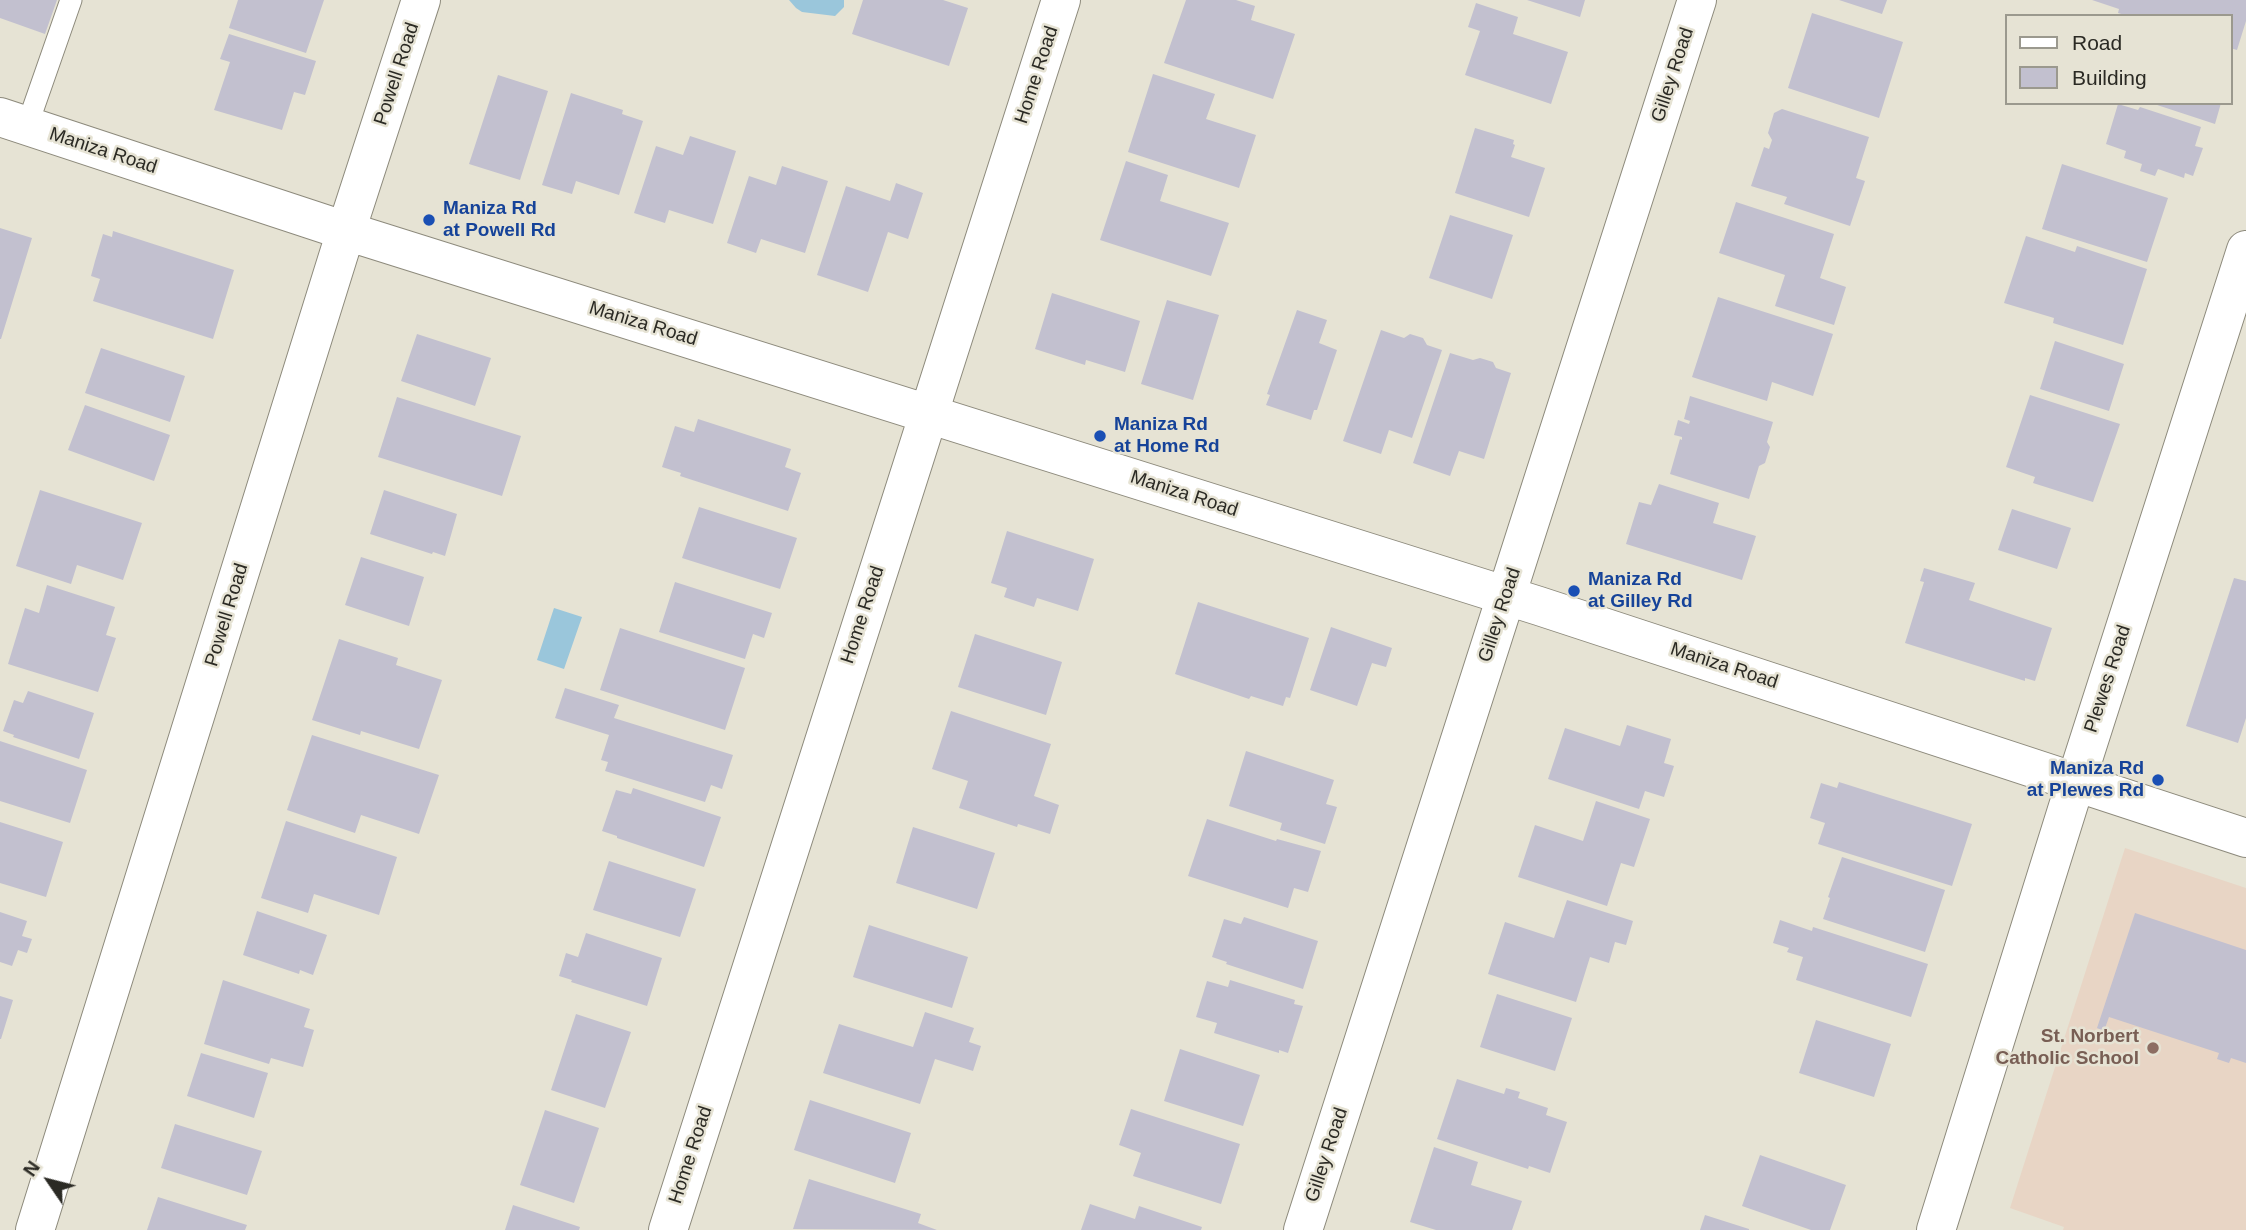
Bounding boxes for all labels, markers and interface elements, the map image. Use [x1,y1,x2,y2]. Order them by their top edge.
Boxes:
legend [2004,14,2232,105]
street label: Powell Road [370,20,424,128]
street label: Home Road [1010,23,1064,127]
street label: Gilley Road [1647,25,1699,125]
text: Road [2072,31,2122,54]
text: Building [2072,66,2147,89]
street label: Maniza Road [46,123,160,179]
place label: Maniza Rd at Powell Rd [443,198,556,242]
marker: Maniza Rd at Powell Rd [421,212,437,228]
street label: Maniza Road [586,297,700,351]
place label: Maniza Rd at Home Rd [1114,414,1220,458]
marker: Maniza Rd at Home Rd [1092,428,1108,444]
street label: Maniza Road [1127,466,1241,522]
street label: Powell Road [201,561,253,669]
street label: Home Road [836,563,890,667]
street label: Gilley Road [1474,565,1526,665]
place label: Maniza Rd at Gilley Rd [1588,569,1693,613]
marker: Maniza Rd at Gilley Rd [1566,583,1582,599]
street label: Plewes Road [2080,622,2136,736]
street label: Maniza Road [1667,638,1781,694]
place label: Maniza Rd at Plewes Rd [2027,758,2144,802]
marker: Maniza Rd at Plewes Rd [2150,772,2166,788]
place label: St. Norbert Catholic School [1995,1026,2139,1070]
marker: St. Norbert Catholic School [2145,1040,2161,1056]
street label: Home Road [664,1103,718,1207]
street label: Gilley Road [1301,1105,1353,1205]
north arrow [14,1146,84,1216]
text: N [19,1157,44,1180]

